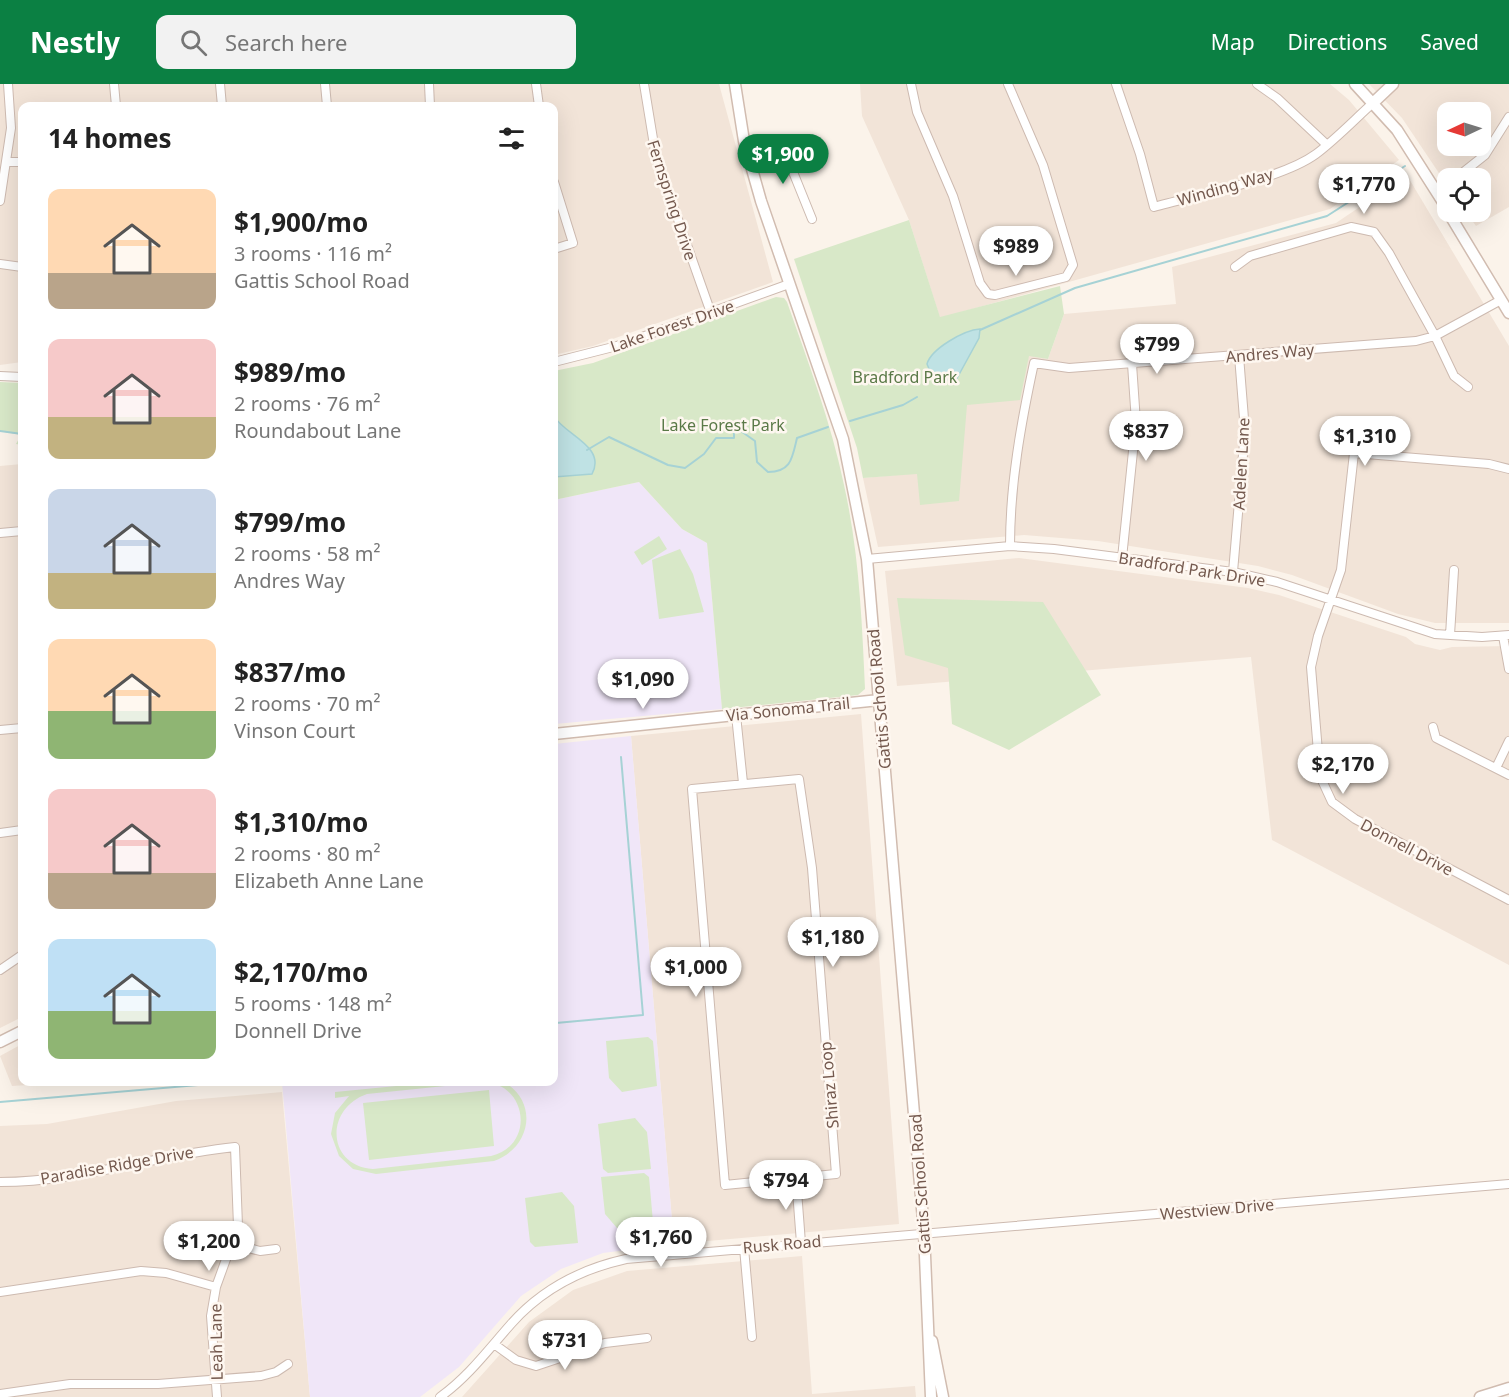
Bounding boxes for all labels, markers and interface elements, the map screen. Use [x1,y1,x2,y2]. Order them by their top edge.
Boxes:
search box [156,15,576,69]
text: Nestly [30,23,120,61]
icon: search [177,26,210,59]
text: Search here [225,27,347,57]
text: Map [1211,28,1255,56]
text: Directions [1288,28,1387,56]
text: Saved [1420,28,1479,56]
north arrow [1437,102,1491,156]
map controls [1437,102,1491,222]
text: 14 homes [48,120,172,156]
icon: filters [495,122,528,155]
pin: $1,900 [734,134,832,185]
street label: Fernspring Drive [642,137,702,263]
text: $1,900 [752,140,814,167]
street label: Winding Way [1175,163,1276,211]
pin: $1,770 [1315,164,1413,215]
button: locate [1437,168,1491,222]
text: $1,770 [1333,170,1395,197]
text: $1,900/mo [234,204,368,240]
icon: home [96,213,168,285]
pin: $989 [980,226,1052,277]
text: $989 [993,232,1039,259]
text: 3 rooms · 116 m² [234,240,392,267]
text: Gattis School Road [234,267,410,294]
street label: Lake Forest Drive [607,295,737,357]
pin: $799 [1121,324,1193,375]
text: $799 [1134,330,1180,357]
street label: Andres Way [1225,338,1316,368]
text: $989/mo [234,354,346,390]
icon: home [96,363,168,435]
park label: Bradford Park [853,366,958,388]
text: 2 rooms · 76 m² [234,390,381,417]
pin: $837 [1110,411,1182,462]
park label: Lake Forest Park [661,414,785,436]
pin: $1,310 [1316,416,1414,467]
text: Roundabout Lane [234,417,401,444]
text: $837 [1123,417,1169,444]
street label: Adelen Lane [1228,417,1254,511]
text: $1,310 [1334,422,1396,449]
text: $799/mo [234,504,346,540]
icon: home [96,513,168,585]
text: 2 rooms · 58 m² [234,540,381,567]
street label: Bradford Park Drive [1117,547,1267,591]
text: Andres Way [234,567,345,594]
street label: Gattis School Road [862,628,896,770]
text: $837/mo [234,654,346,690]
pin: $1,090 [594,659,692,710]
icon: home [96,663,168,735]
text: $1,090 [612,665,674,692]
text: 2 rooms · 70 m² [234,690,381,717]
street label: Via Sonoma Trail [725,692,851,726]
text: Vinson Court [234,717,355,744]
pin: $2,170 [1294,744,1392,795]
text: $2,170 [1312,750,1374,777]
text: $1,310/mo [234,804,368,840]
icon: home [96,813,168,885]
street label: Donnell Drive [1357,813,1457,881]
text: 2 rooms · 80 m² [234,840,381,867]
text: Elizabeth Anne Lane [234,867,424,894]
pin: $1,180 [784,917,882,968]
text: $1,180 [802,923,864,950]
pin: $1,000 [647,947,745,998]
text: $1,000 [665,953,727,980]
text: $2,170/mo [234,954,368,990]
icon: home [96,963,168,1035]
text: 5 rooms · 148 m² [234,990,392,1017]
text: Donnell Drive [234,1017,362,1044]
street label: Shiraz Loop [814,1041,844,1129]
street label: Gattis School Road [904,1113,936,1255]
street label: Paradise Ridge Drive [39,1141,195,1189]
pin: $794 [750,1160,822,1211]
text: $794 [763,1166,809,1193]
street label: Westview Drive [1159,1193,1275,1225]
pin: $1,760 [612,1217,710,1268]
pin: $1,200 [160,1221,258,1272]
text: $1,760 [630,1223,692,1250]
text: $1,200 [178,1227,240,1254]
street label: Rusk Road [742,1230,822,1258]
street label: Leah Lane [204,1303,228,1381]
pin: $731 [529,1320,601,1371]
text: $731 [542,1326,588,1353]

